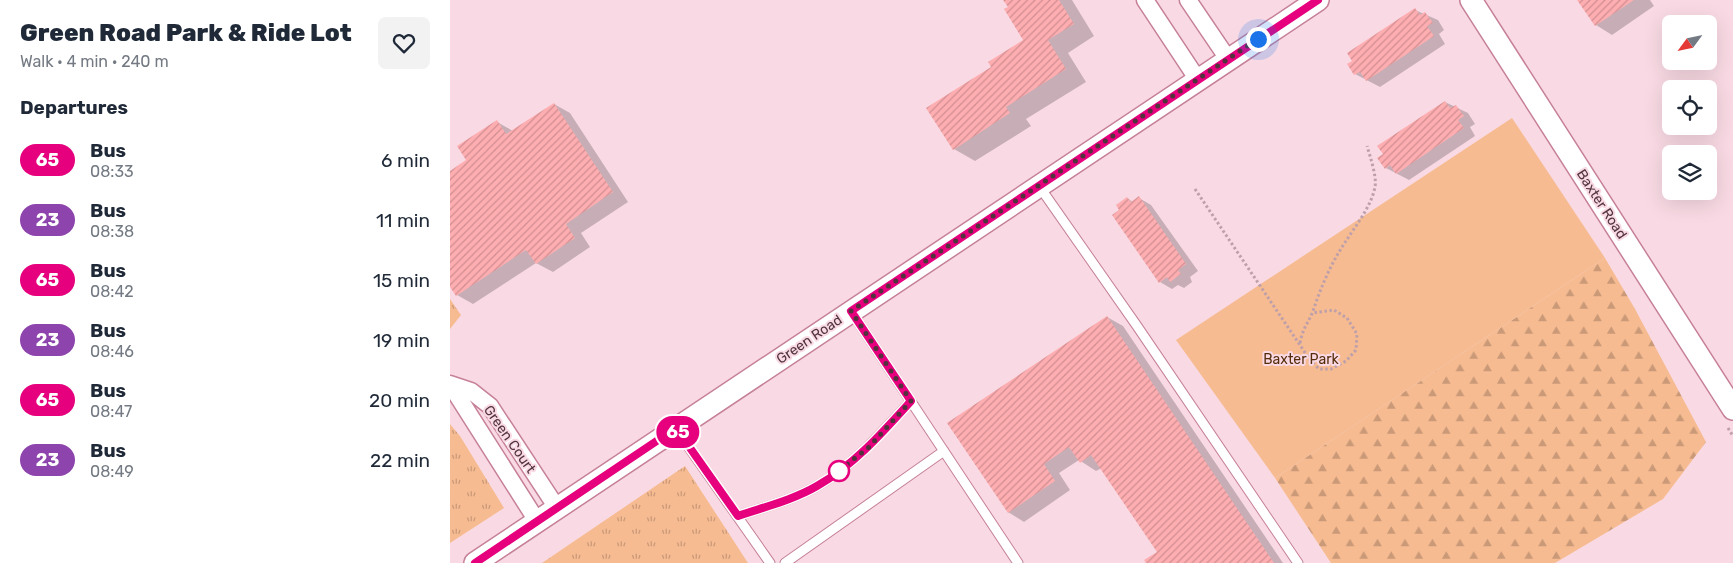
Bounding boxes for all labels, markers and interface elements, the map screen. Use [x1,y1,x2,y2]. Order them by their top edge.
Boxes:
north arrow [1662,15,1718,70]
map controls [1662,15,1717,200]
button: heart [378,17,430,69]
text: Green Road Park & Ride Lot [20,19,352,47]
your location [1246,27,1271,52]
text: Walk · 4 min · 240 m [20,52,169,71]
button: locate [1662,80,1717,135]
text: Departures [20,96,128,119]
text: Bus [90,139,126,162]
button: layers [1662,145,1717,200]
text: 65 [36,149,59,171]
text: 6 min [381,149,430,172]
text: 08:33 [90,162,134,181]
street label: Baxter Road [1573,166,1630,242]
text: Bus [90,199,126,222]
text: 23 [36,209,59,231]
text: 11 min [376,209,430,232]
text: 08:38 [90,222,134,241]
text: Bus [90,259,126,282]
text: 65 [36,269,59,291]
text: 15 min [373,269,430,292]
text: 08:42 [90,282,134,301]
street label: Green Road [773,311,845,368]
text: Bus [90,319,126,342]
text: 23 [36,329,59,351]
text: 19 min [373,329,430,352]
text: 08:46 [90,342,134,361]
park label: Baxter Park [1263,351,1340,368]
text: Bus [90,379,126,402]
text: 65 [36,389,59,411]
text: 20 min [369,389,430,412]
text: 08:47 [90,402,132,421]
street label: Green Court [480,402,539,477]
line badge: 65 [656,416,700,448]
text: 65 [666,421,690,443]
text: Bus [90,439,126,462]
text: 23 [36,449,59,471]
text: 22 min [370,449,430,472]
unlabelled marker [828,460,850,482]
text: 08:49 [90,462,134,481]

